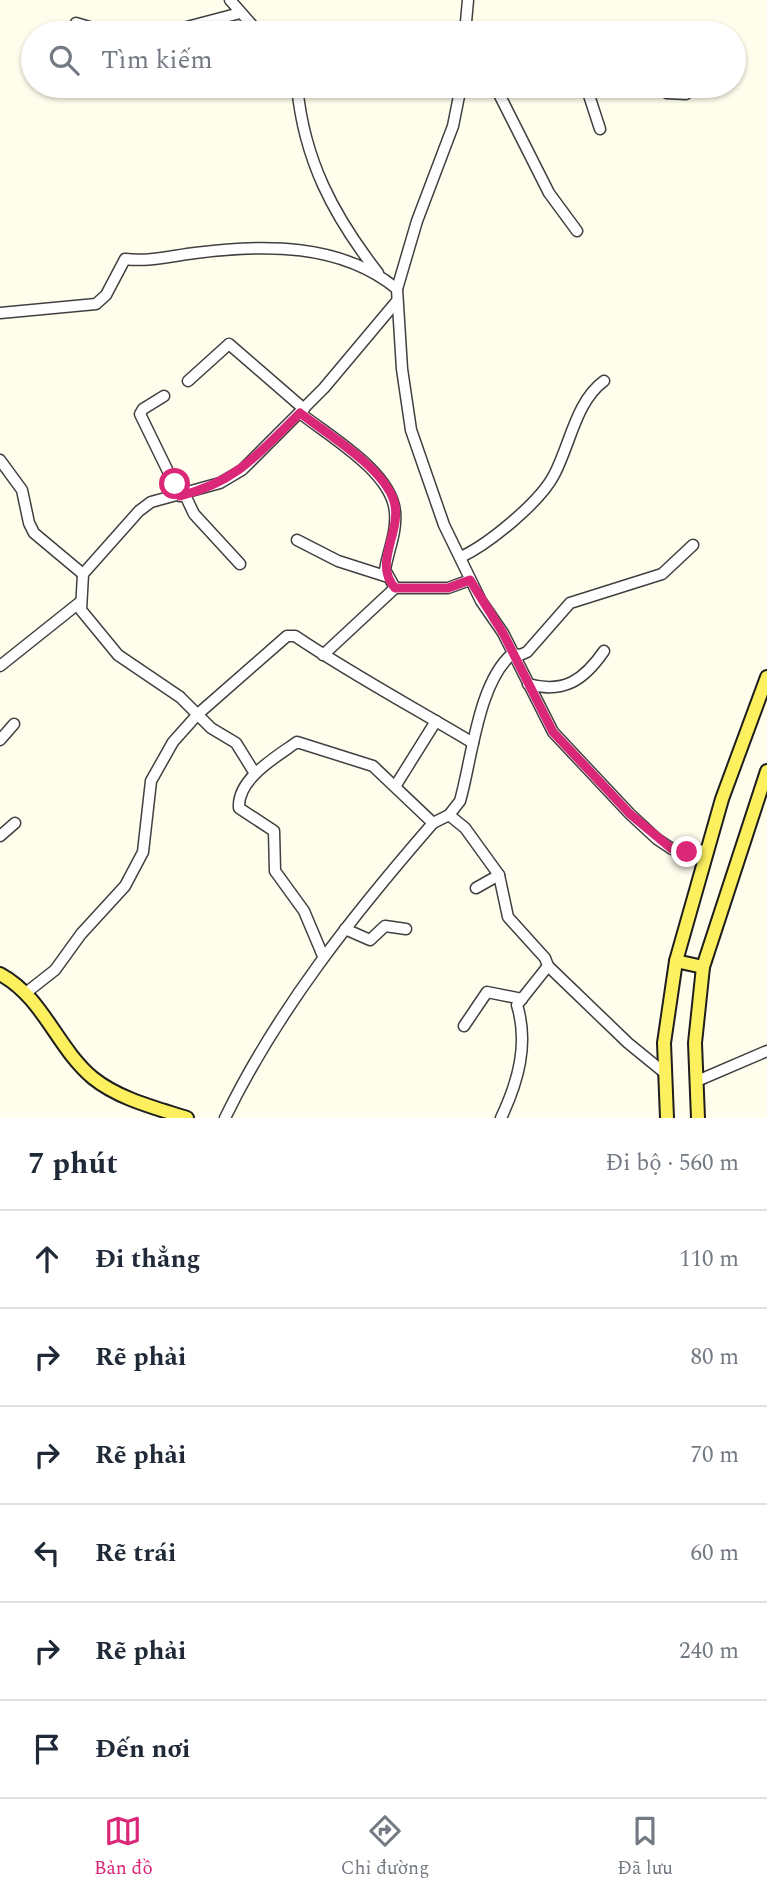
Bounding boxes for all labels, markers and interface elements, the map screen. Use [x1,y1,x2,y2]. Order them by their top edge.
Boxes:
search box [21,21,746,98]
text: Tìm kiếm [101,40,213,80]
icon: search [45,41,83,79]
route start [159,468,190,499]
route end [671,836,702,867]
text: 7 phút [28,1141,118,1187]
text: Đi bộ · 560 m [606,1146,739,1181]
text: Đi thẳng [95,1239,201,1279]
icon: ahead [28,1240,66,1278]
text: 110 m [679,1242,739,1277]
text: Rẽ phải [95,1337,187,1377]
icon: right [28,1338,66,1376]
text: 80 m [690,1340,739,1375]
text: Rẽ phải [95,1435,187,1475]
icon: right [28,1436,66,1474]
text: 70 m [690,1438,739,1473]
text: Rẽ trái [95,1533,176,1573]
icon: left [28,1534,66,1572]
text: 60 m [690,1536,739,1571]
text: Rẽ phải [95,1631,187,1671]
icon: right [28,1632,66,1670]
text: 240 m [679,1634,739,1669]
text: Đến nơi [95,1729,190,1769]
icon: arrive [28,1730,66,1768]
tab: Bản đồ [94,1812,153,1883]
tab: Chỉ đường [341,1812,429,1883]
tab: Đã lưu [617,1812,673,1883]

